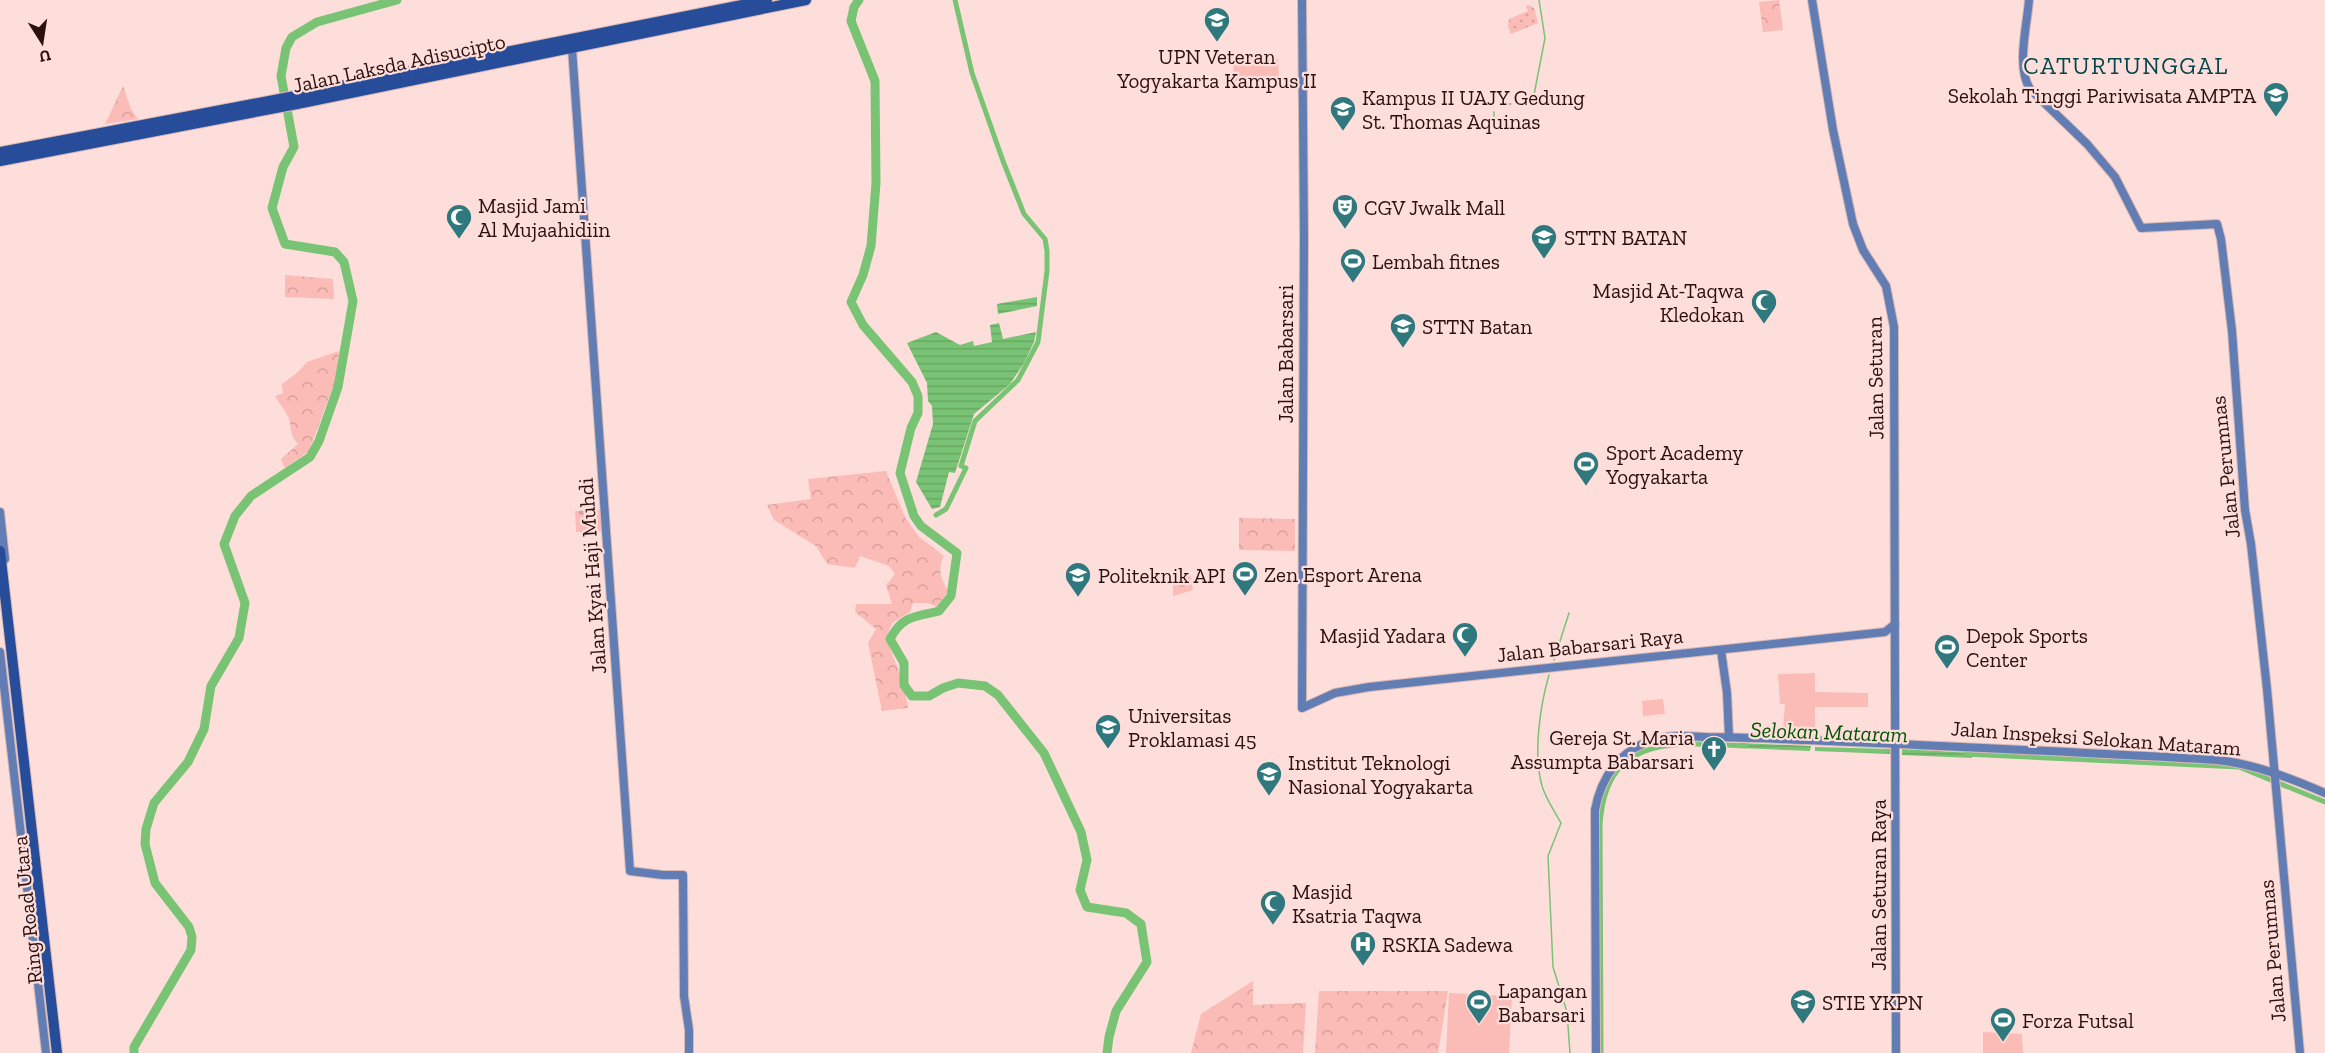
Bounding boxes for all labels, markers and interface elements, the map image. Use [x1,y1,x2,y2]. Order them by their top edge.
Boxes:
school or university icon: UPN Veteran Yogyakarta Kampus II [1202,5,1232,43]
north arrow [12,12,72,72]
street label: Jalan Laksda Adisucipto [290,28,508,98]
place label: UPN Veteran Yogyakarta Kampus II [1116,44,1317,93]
text: U [37,46,53,67]
district label: CATURTUNGGAL [2023,51,2229,80]
school or university icon: Sekolah Tinggi Pariwisata AMPTA [2261,80,2291,118]
place label: Sekolah Tinggi Pariwisata AMPTA [1948,83,2256,108]
place label: Kampus II UAJY Gedung St. Thomas Aquinas [1362,85,1585,134]
school or university icon: Kampus II UAJY Gedung St. Thomas Aquinas [1328,94,1358,132]
theatre icon: CGV Jwalk Mall [1330,192,1360,230]
place label: Masjid Jami Al Mujaahidiin [478,193,610,243]
place label: CGV Jwalk Mall [1364,195,1506,220]
mosque icon: Masjid Jami Al Mujaahidiin [444,202,474,240]
school or university icon: STTN BATAN [1529,222,1559,260]
place label: STTN BATAN [1564,225,1687,250]
sports icon: Lembah fitnes [1338,246,1368,284]
place label: Lembah fitnes [1372,249,1500,274]
place label: Masjid At-Taqwa Kledokan [1593,278,1744,327]
street label: Jalan Babarsari [1273,285,1298,423]
mosque icon: Masjid At-Taqwa Kledokan [1749,287,1779,325]
school or university icon: STTN Batan [1388,311,1418,349]
place label: STTN Batan [1422,314,1532,339]
street label: Jalan Seturan [1861,316,1889,440]
street label: Jalan Perumnas [2205,394,2245,540]
place label: Sport Academy Yogyakarta [1605,440,1743,489]
sports icon: Sport Academy Yogyakarta [1571,449,1601,487]
street label: Jalan Kyai Haji Muhdi [573,477,612,675]
sports icon: Zen Esport Arena [1230,559,1260,597]
school or university icon: Politeknik API [1063,560,1093,598]
place label: Zen Esport Arena [1264,562,1422,587]
place label: Politeknik API [1098,563,1226,588]
mosque icon: Masjid Yadara [1450,620,1480,658]
place label: Masjid Yadara [1319,623,1446,649]
street label: Jalan Babarsari Raya [1496,623,1684,667]
place label: Depok Sports Center [1966,623,2088,672]
sports icon: Depok Sports Center [1932,632,1962,670]
place label: Universitas Proklamasi 45 [1128,703,1256,752]
school or university icon: Universitas Proklamasi 45 [1093,712,1123,750]
street label: Jalan Inspeksi Selokan Mataram [1950,715,2242,761]
water label: Selokan Mataram [1750,716,1908,748]
place label: Gereja St. Maria Assumpta Babarsari [1511,725,1694,774]
church icon: Gereja St. Maria Assumpta Babarsari [1699,734,1729,772]
place label: Institut Teknologi Nasional Yogyakarta [1288,750,1473,799]
school or university icon: Institut Teknologi Nasional Yogyakarta [1254,759,1284,797]
street label: Jalan Seturan Raya [1866,799,1891,971]
street label: Ring Road Utara [7,835,47,985]
place label: Masjid Ksatria Taqwa [1292,879,1422,928]
street label: Jalan Perumnas [2253,879,2291,1023]
mosque icon: Masjid Ksatria Taqwa [1258,888,1288,926]
hospital icon: RSKIA Sadewa [1348,929,1378,967]
place label: RSKIA Sadewa [1382,932,1513,957]
place label: Lapangan Babarsari [1498,978,1587,1027]
sports icon: Lapangan Babarsari [1464,987,1494,1025]
school or university icon: STIE YKPN [1788,987,1818,1025]
place label: STIE YKPN [1822,990,1923,1015]
sports icon: Forza Futsal [1988,1005,2018,1043]
place label: Forza Futsal [2022,1008,2134,1033]

